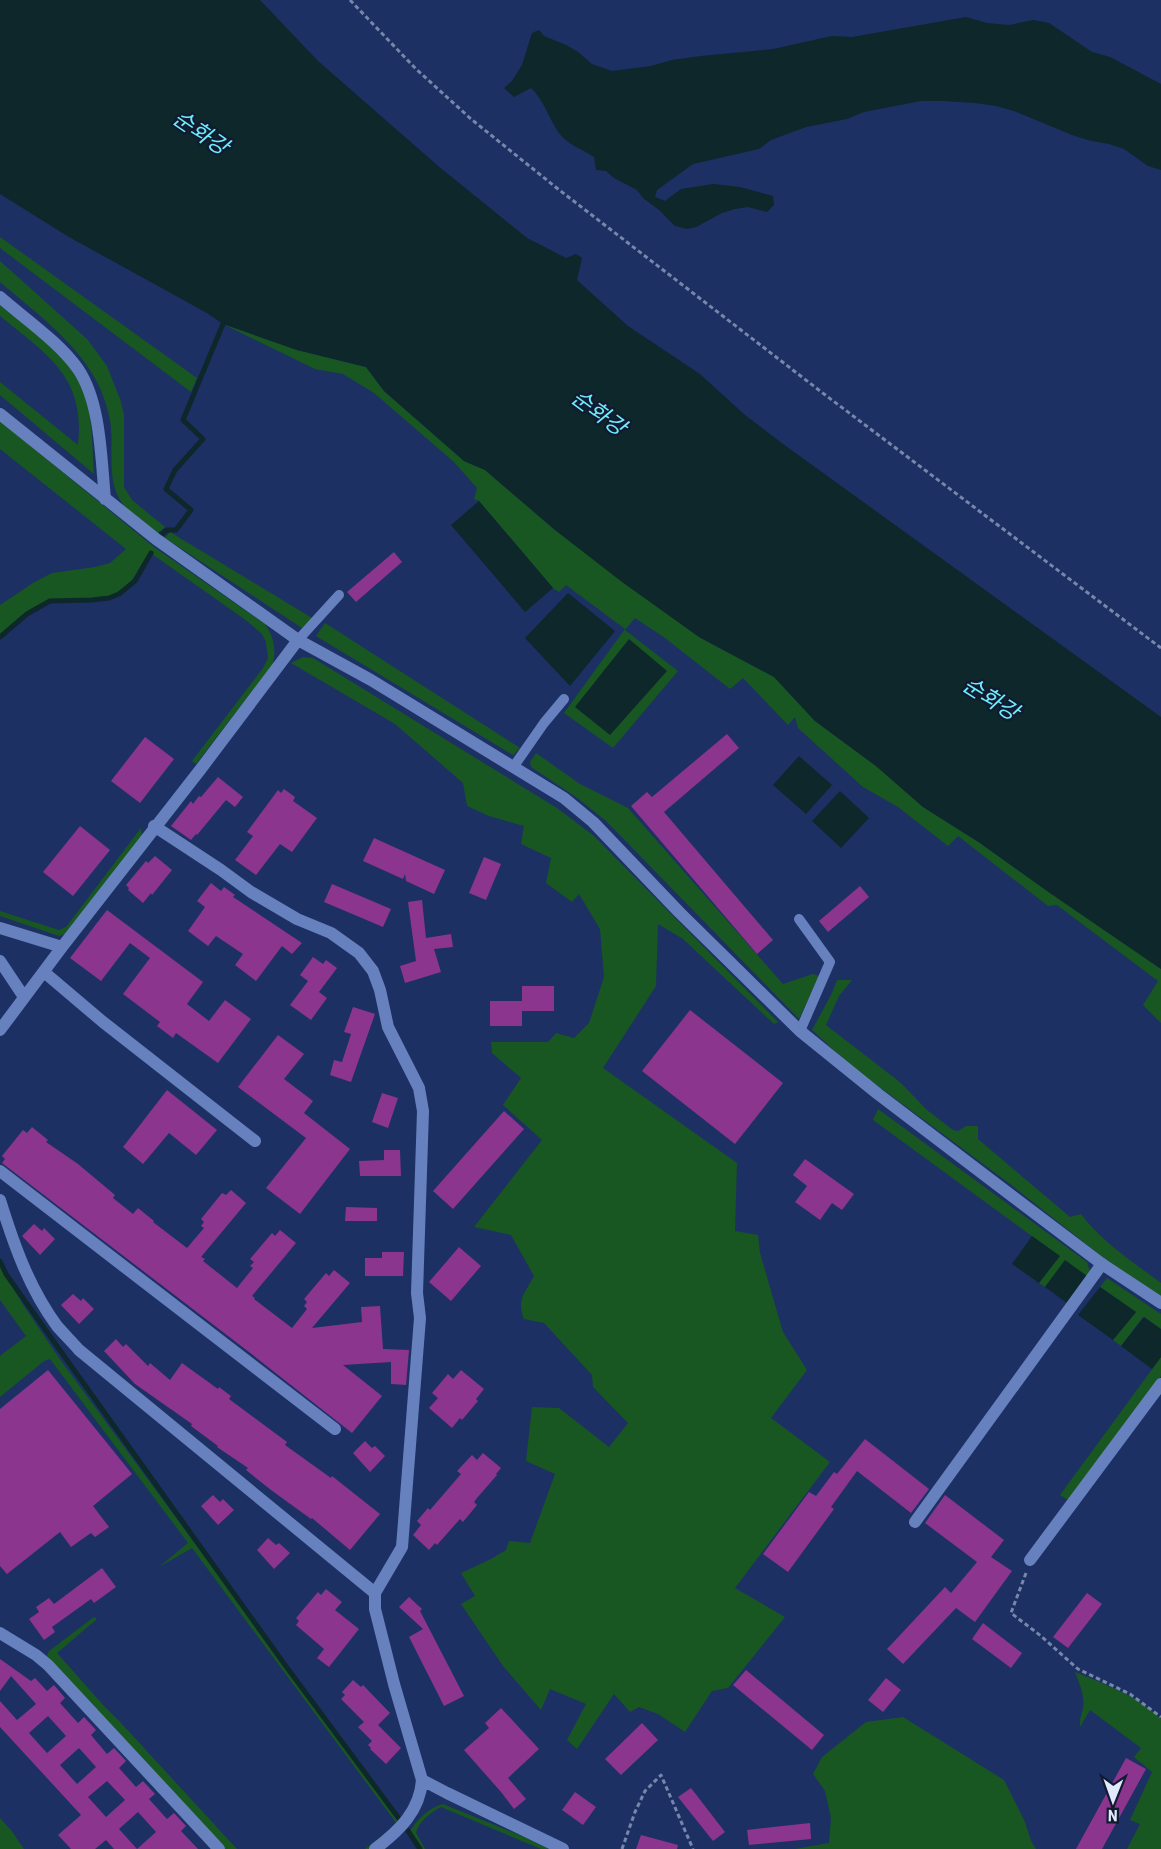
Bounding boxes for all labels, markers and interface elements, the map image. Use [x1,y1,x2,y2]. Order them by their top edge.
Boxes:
water label: 순화강 [169,105,235,161]
water label: 순화강 [567,384,633,442]
water label: 순화강 [958,672,1025,727]
north arrow [1083,1771,1143,1831]
text: N [1108,1806,1118,1825]

